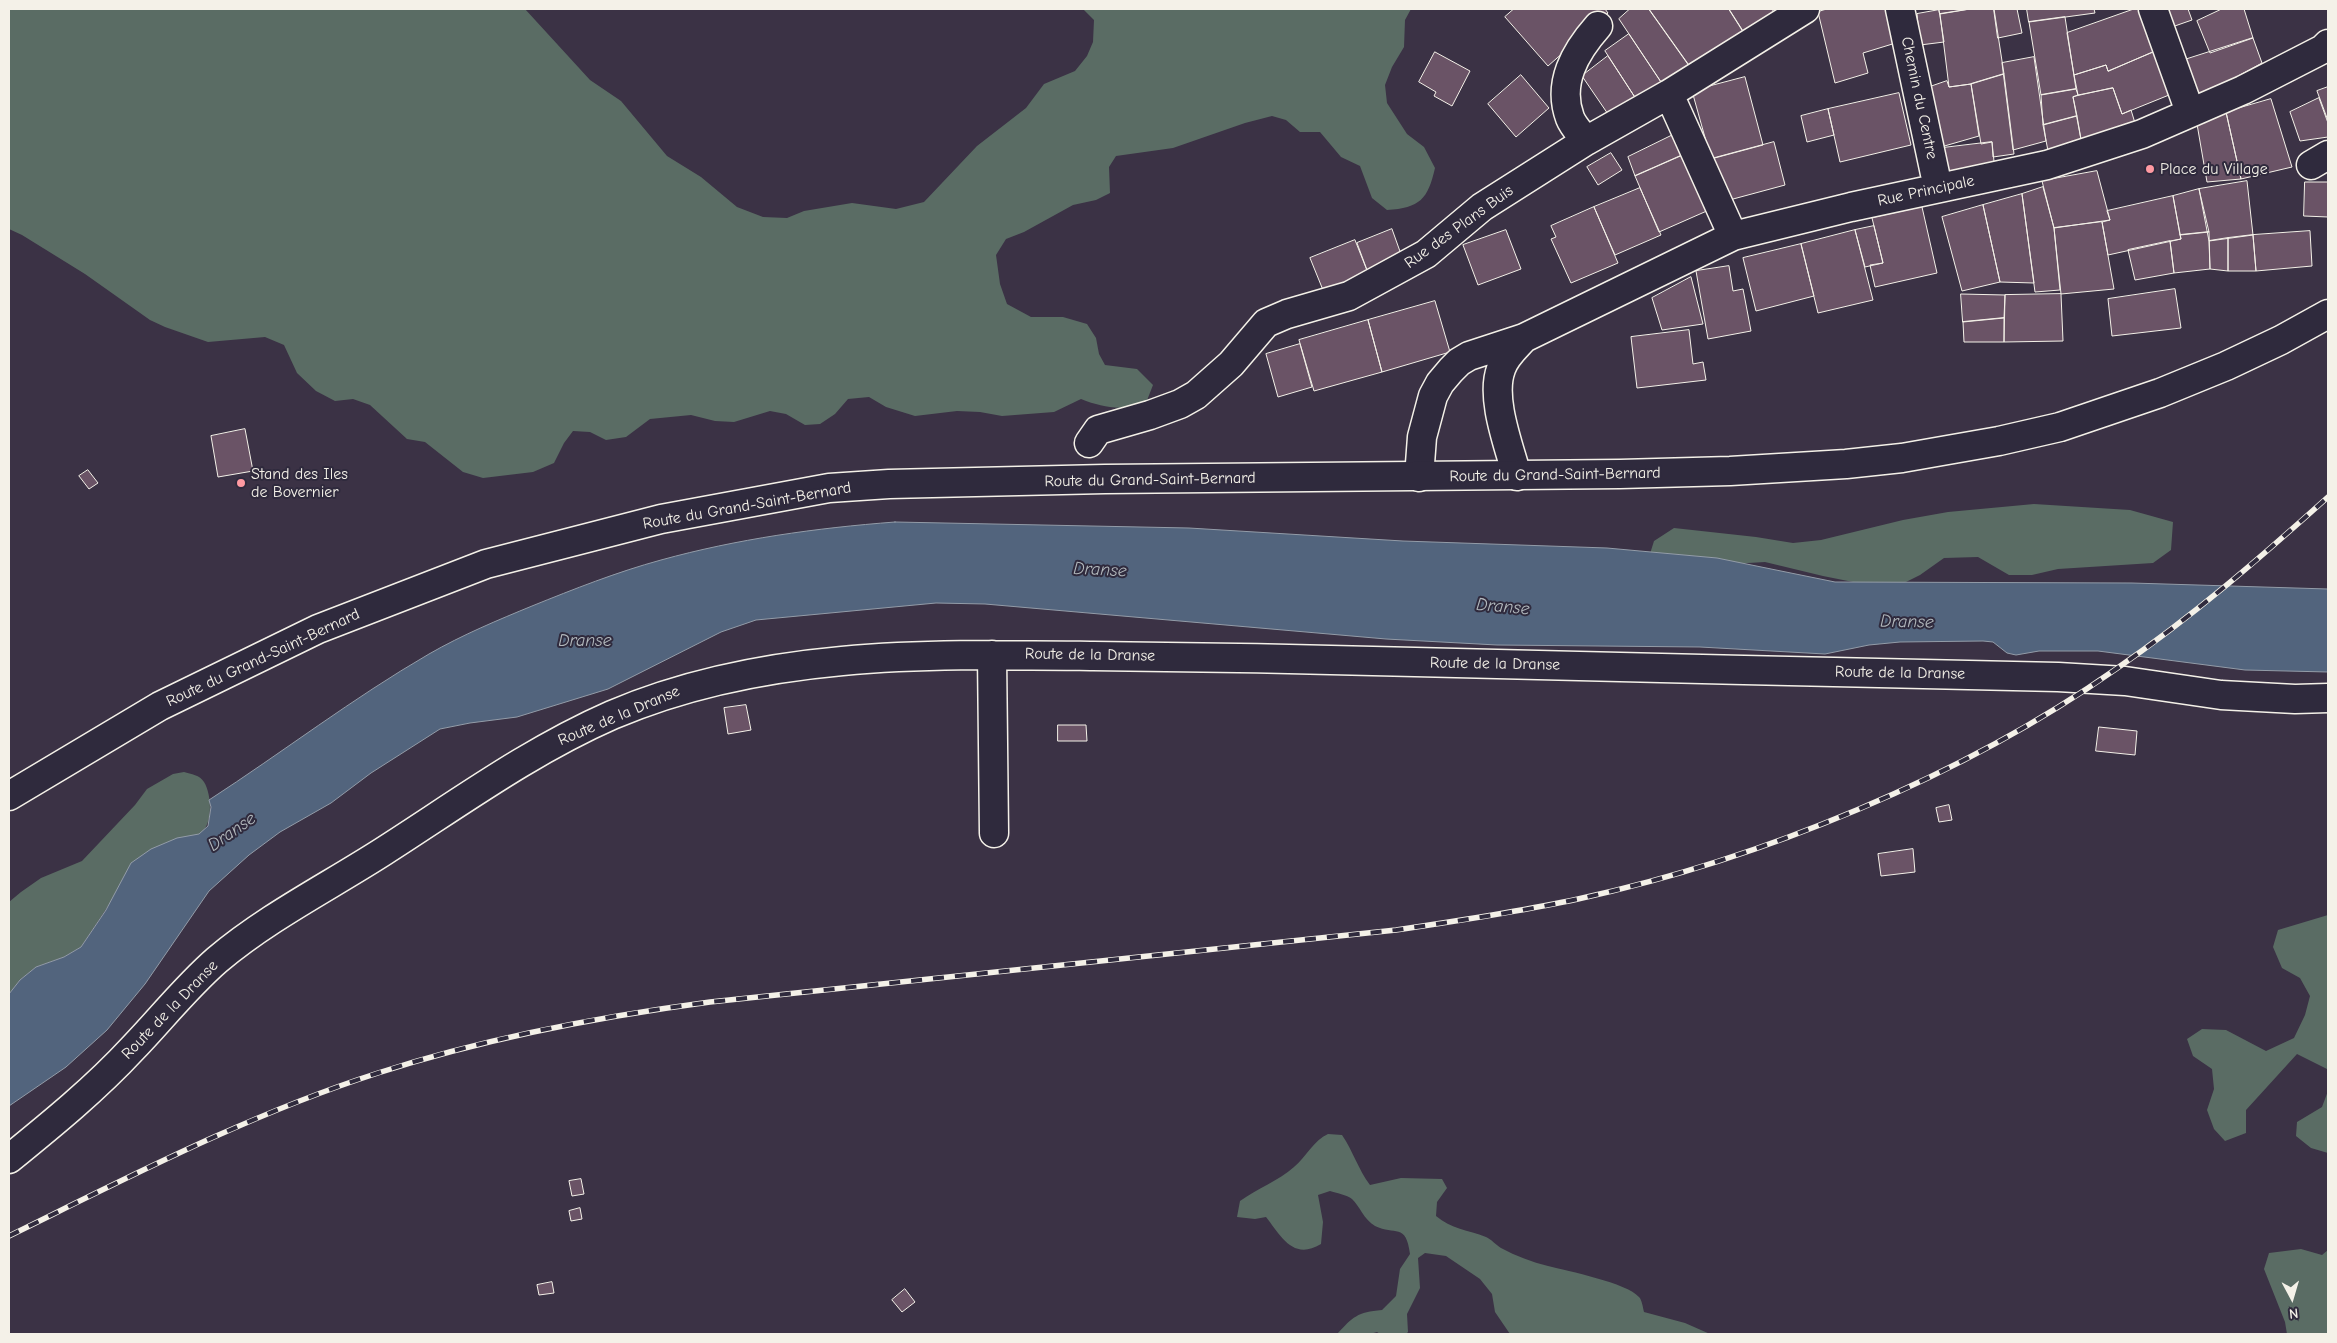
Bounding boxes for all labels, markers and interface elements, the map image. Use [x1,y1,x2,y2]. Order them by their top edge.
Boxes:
street label: Chemin du Centre [1897,35,1941,161]
place label: Place du Village [2160,159,2268,179]
marker: Place du Village [2144,163,2156,175]
street label: Rue Principale [1876,171,1976,211]
street label: Rue des Plans Buis [1401,181,1517,273]
place label: Stand des Iles de Bovernier [251,464,348,502]
street label: Route du Grand-Saint-Bernard [1449,464,1661,486]
street label: Route du Grand-Saint-Bernard [1044,469,1256,491]
marker: Stand des Iles de Bovernier [235,477,247,489]
street label: Route du Grand-Saint-Bernard [641,478,853,534]
water label: Dranse [1073,558,1127,582]
water label: Dranse [1475,594,1531,620]
street label: Route du Grand-Saint-Bernard [163,605,363,711]
water label: Dranse [1880,611,1934,633]
water label: Dranse [558,630,612,652]
street label: Route de la Dranse [1025,644,1155,666]
street label: Route de la Dranse [1430,653,1560,675]
street label: Route de la Dranse [1835,662,1965,684]
street label: Route de la Dranse [555,682,683,750]
water label: Dranse [204,808,260,856]
street label: Route de la Dranse [118,956,222,1064]
north arrow [2267,1273,2317,1323]
text: N [2288,1304,2299,1322]

